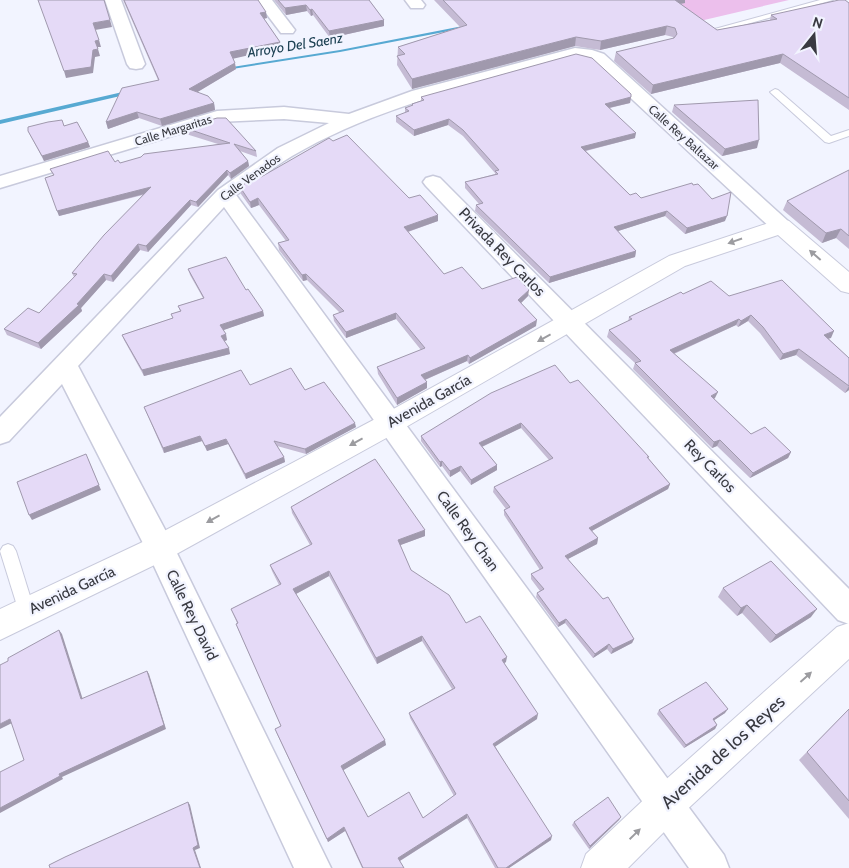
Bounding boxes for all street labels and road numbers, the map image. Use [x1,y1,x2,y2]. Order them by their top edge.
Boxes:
street label: Calle Rey Baltazar [645,101,723,173]
street label: Calle Margaritas [133,111,213,149]
street label: Calle Venados [217,150,283,204]
street label: Privada Rey Carlos [455,204,549,300]
street label: Avenida García [384,370,475,431]
street label: Rey Carlos [680,436,740,496]
street label: Calle Rey Chan [433,487,503,575]
street label: Avenida García [26,562,119,618]
street label: Calle Rey David [162,567,222,663]
street label: Avenida de los Reyes [657,691,789,813]

